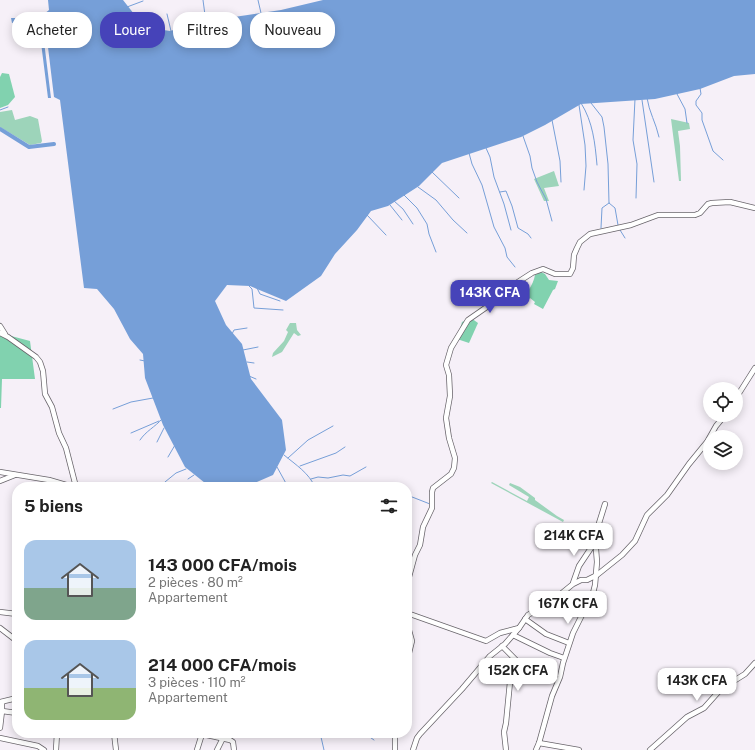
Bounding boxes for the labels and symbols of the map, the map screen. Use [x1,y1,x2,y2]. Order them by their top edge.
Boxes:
pin: 143K CFA [449,280,531,314]
pin: 214K CFA [533,523,615,557]
pin: 167K CFA [527,591,609,625]
pin: 152K CFA [477,658,559,692]
pin: 143K CFA [656,668,738,702]

